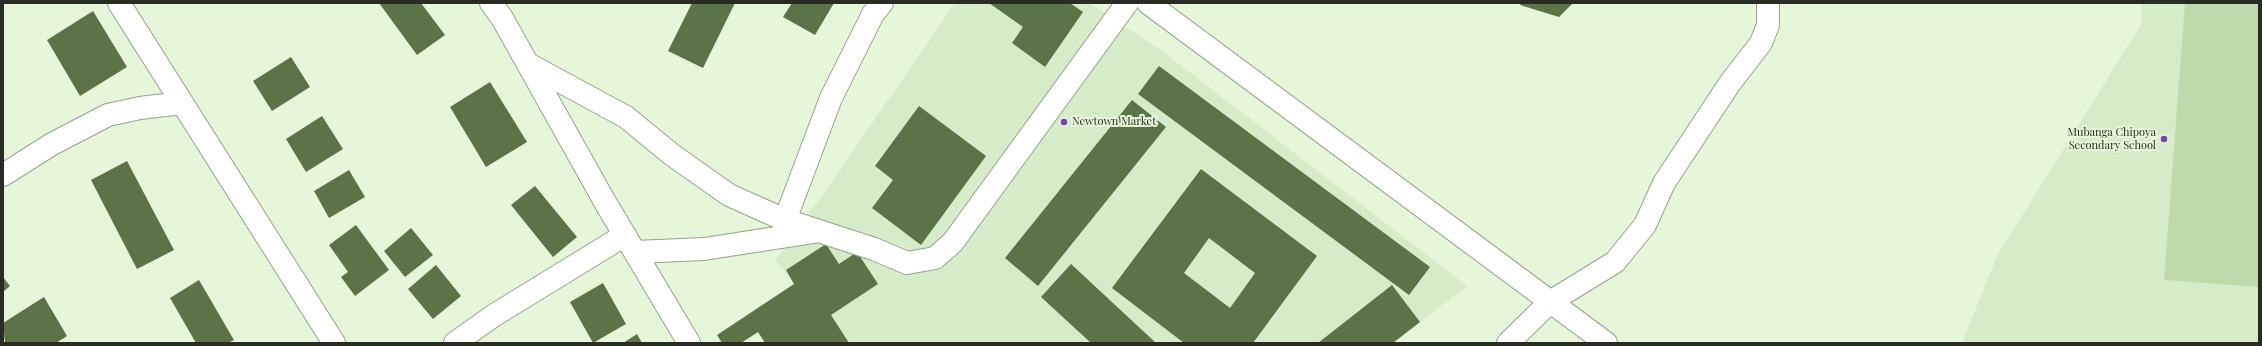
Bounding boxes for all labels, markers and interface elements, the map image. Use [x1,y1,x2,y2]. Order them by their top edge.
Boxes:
place label: Newtown Market [1072,115,1156,129]
marker: Newtown Market [1059,117,1069,127]
place label: Mubanga Chipoya Secondary School [2068,126,2156,152]
marker: Mubanga Chipoya Secondary School [2159,134,2169,144]

